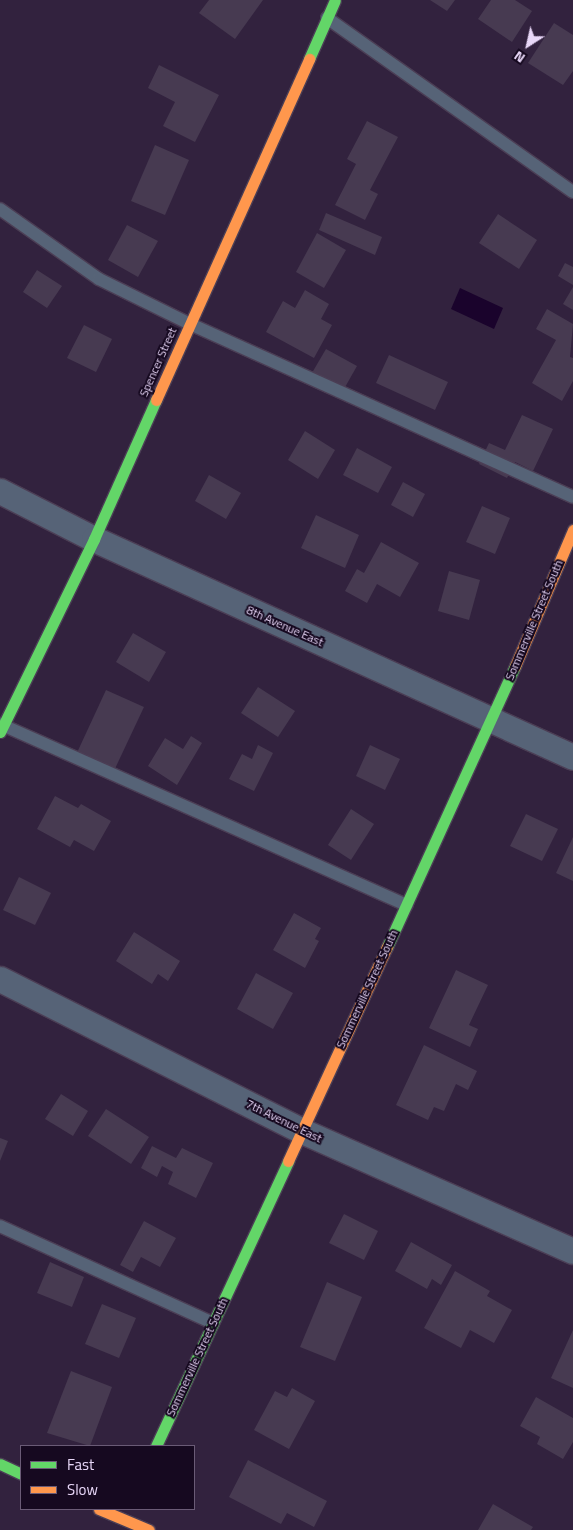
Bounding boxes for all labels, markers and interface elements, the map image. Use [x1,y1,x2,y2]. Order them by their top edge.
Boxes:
north arrow [503,20,553,70]
text: N [509,46,529,69]
street label: Spencer Street [136,325,180,399]
street label: Sommerville Street South [502,558,566,682]
street label: 8th Avenue East [244,603,326,649]
street label: Sommerville Street South [333,927,401,1051]
street label: 7th Avenue East [244,1096,324,1146]
street label: Sommerville Street South [163,1295,231,1419]
legend [20,1445,195,1510]
text: Fast [67,1453,94,1476]
text: Slow [67,1478,98,1501]

